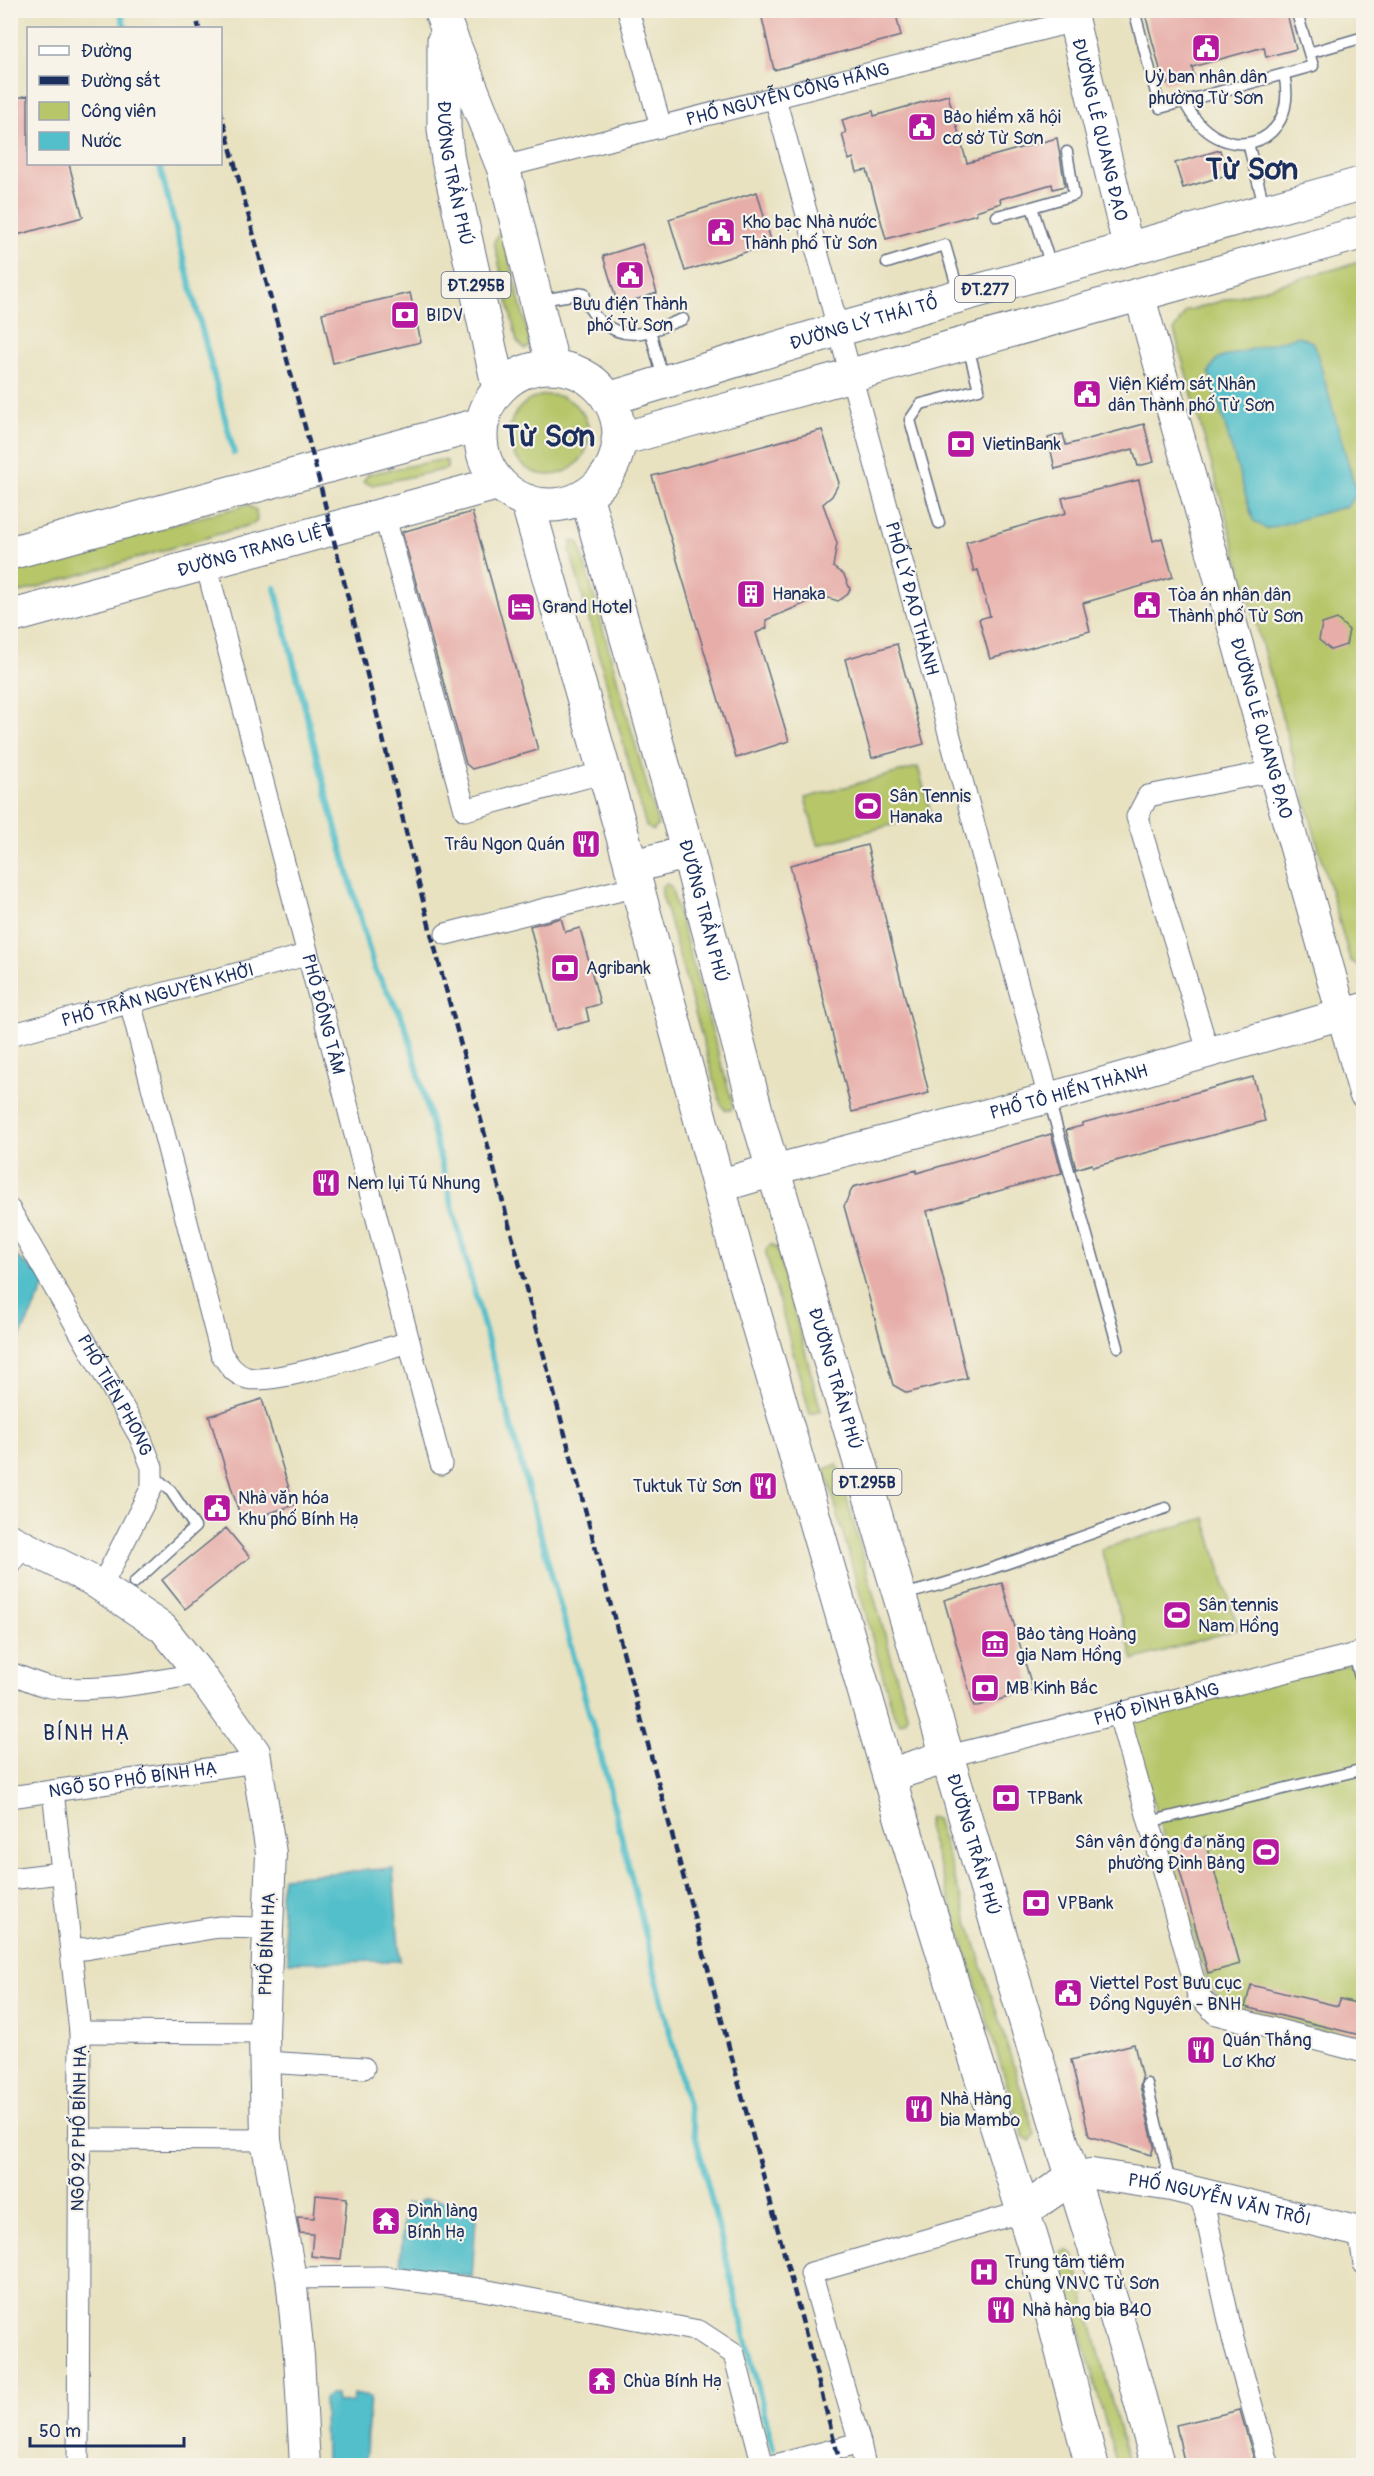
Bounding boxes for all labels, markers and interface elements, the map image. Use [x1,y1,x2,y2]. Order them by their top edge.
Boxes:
legend [27,27,222,165]
public building icon: Uỷ ban nhân dân phường Từ Sơn [1190,32,1222,64]
street label: ĐƯỜNG LÊ QUANG ĐẠO [1066,36,1132,223]
text: Đường [81,40,132,63]
street label: PHỐ NGUYỄN CÔNG HÃNG [684,58,892,132]
place label: Uỷ ban nhân dân phường Từ Sơn [1145,66,1267,110]
text: Đường sắt [81,70,161,93]
text: Công viên [81,100,156,123]
street label: ĐƯỜNG TRẦN PHÚ [432,101,478,248]
place label: Bảo hiểm xã hội cơ sở Từ Sơn [943,106,1061,150]
public building icon: Bảo hiểm xã hội cơ sở Từ Sơn [906,111,938,143]
text: Nước [81,130,122,153]
district label: Từ Sơn [1205,151,1298,188]
place label: Kho bạc Nhà nước Thành phố Từ Sơn [742,211,877,255]
public building icon: Kho bạc Nhà nước Thành phố Từ Sơn [705,216,737,248]
public building icon: Bưu điện Thành phố Từ Sơn [614,259,646,291]
road number: ĐT.295B [442,272,510,298]
road number: ĐT.277 [955,276,1015,302]
street label: ĐƯỜNG LÝ THÁI TỔ [787,288,941,356]
place label: Bưu điện Thành phố Từ Sơn [572,293,688,337]
bank icon: BIDV [389,299,421,331]
place label: BIDV [426,304,463,327]
place label: Viện Kiểm sát Nhân dân Thành phố Từ Sơn [1108,373,1275,417]
public building icon: Viện Kiểm sát Nhân dân Thành phố Từ Sơn [1071,378,1103,410]
district label: Từ Sơn [502,418,595,455]
bank icon: VietinBank [945,428,977,460]
place label: VietinBank [982,433,1062,456]
street label: ĐƯỜNG TRANG LIỆT [175,518,335,583]
street label: PHỐ LÝ ĐẠO THÀNH [880,519,944,678]
building icon: Hanaka [735,578,767,610]
place label: Hanaka [772,583,826,606]
place label: Tòa án nhân dân Thành phố Từ Sơn [1168,584,1303,628]
public building icon: Tòa án nhân dân Thành phố Từ Sơn [1131,589,1163,621]
hotel icon: Grand Hotel [505,591,537,623]
place label: Grand Hotel [542,596,633,619]
street label: ĐƯỜNG LÊ QUANG ĐẠO [1224,635,1297,822]
place label: Sân Tennis Hanaka [889,785,971,829]
sports icon: Sân Tennis Hanaka [852,790,884,822]
restaurant icon: Trâu Ngon Quán [570,828,602,860]
place label: Trâu Ngon Quán [444,833,565,856]
street label: ĐƯỜNG TRẦN PHÚ [673,837,733,985]
street label: PHỐ ĐỒNG TÂM [296,951,350,1077]
bank icon: Agribank [549,952,581,984]
place label: Agribank [586,957,651,980]
street label: PHỐ TRẦN NGUYÊN KHỞI [59,959,257,1033]
street label: PHỐ TÔ HIẾN THÀNH [987,1059,1151,1125]
restaurant icon: Nem lụi Tú Nhung [310,1167,342,1199]
place label: Nem lụi Tú Nhung [347,1172,480,1195]
street label: ĐƯỜNG TRẦN PHÚ [803,1305,866,1452]
street label: PHỐ TIỀN PHONG [72,1331,157,1459]
road number: ĐT.295B [832,1469,902,1495]
restaurant icon: Tuktuk Từ Sơn [747,1470,779,1502]
place label: Tuktuk Từ Sơn [633,1475,742,1498]
place label: Nhà văn hóa Khu phố Bính Hạ [238,1487,359,1531]
public building icon: Nhà văn hóa Khu phố Bính Hạ [201,1492,233,1524]
place label: Sân tennis Nam Hồng [1198,1594,1279,1638]
sports icon: Sân tennis Nam Hồng [1161,1599,1193,1631]
place label: Bảo tàng Hoàng gia Nam Hồng [1016,1623,1136,1667]
museum icon: Bảo tàng Hoàng gia Nam Hồng [979,1628,1011,1660]
bank icon: MB Kinh Bắc [969,1672,1001,1704]
place label: MB Kinh Bắc [1006,1677,1098,1700]
street label: PHỐ ĐÌNH BẢNG [1092,1678,1222,1731]
district label: BÍNH HẠ [43,1720,131,1747]
street label: NGÕ 50 PHỐ BÍNH HẠ [47,1757,219,1803]
street label: ĐƯỜNG TRẦN PHÚ [941,1771,1005,1918]
bank icon: TPBank [990,1782,1022,1814]
place label: TPBank [1027,1787,1083,1810]
place label: Sân vận động đa năng phường Đình Bảng [1075,1831,1245,1875]
sports icon: Sân vận động đa năng phường Đình Bảng [1250,1836,1282,1868]
bank icon: VPBank [1020,1887,1052,1919]
street label: PHỐ BÍNH HẠ [251,1892,281,1996]
place label: VPBank [1057,1892,1114,1915]
place label: Viettel Post Bưu cục Đồng Nguyên - BNH [1089,1972,1242,2016]
public building icon: Viettel Post Bưu cục Đồng Nguyên - BNH [1052,1977,1084,2009]
place label: Quán Thắng Lơ Khơ [1222,2029,1312,2073]
restaurant icon: Quán Thắng Lơ Khơ [1185,2034,1217,2066]
street label: NGÕ 92 PHỐ BÍNH HẠ [64,2044,92,2212]
place label: Nhà Hàng bia Mambo [940,2088,1020,2132]
restaurant icon: Nhà Hàng bia Mambo [903,2093,935,2125]
street label: PHỐ NGUYỄN VĂN TRỖI [1126,2169,1313,2232]
place label: Đình làng Bính Hạ [407,2200,478,2244]
temple icon: Đình làng Bính Hạ [370,2205,402,2237]
place label: Trung tâm tiêm chủng VNVC Từ Sơn [1005,2251,1159,2295]
hospital icon: Trung tâm tiêm chủng VNVC Từ Sơn [968,2256,1000,2288]
restaurant icon: Nhà hàng bia B40 [985,2294,1017,2326]
place label: Nhà hàng bia B40 [1022,2299,1152,2322]
temple icon: Chùa Bính Hạ [586,2365,618,2397]
place label: Chùa Bính Hạ [623,2370,722,2393]
scale bar [30,2410,184,2448]
text: 50 m [39,2420,81,2443]

